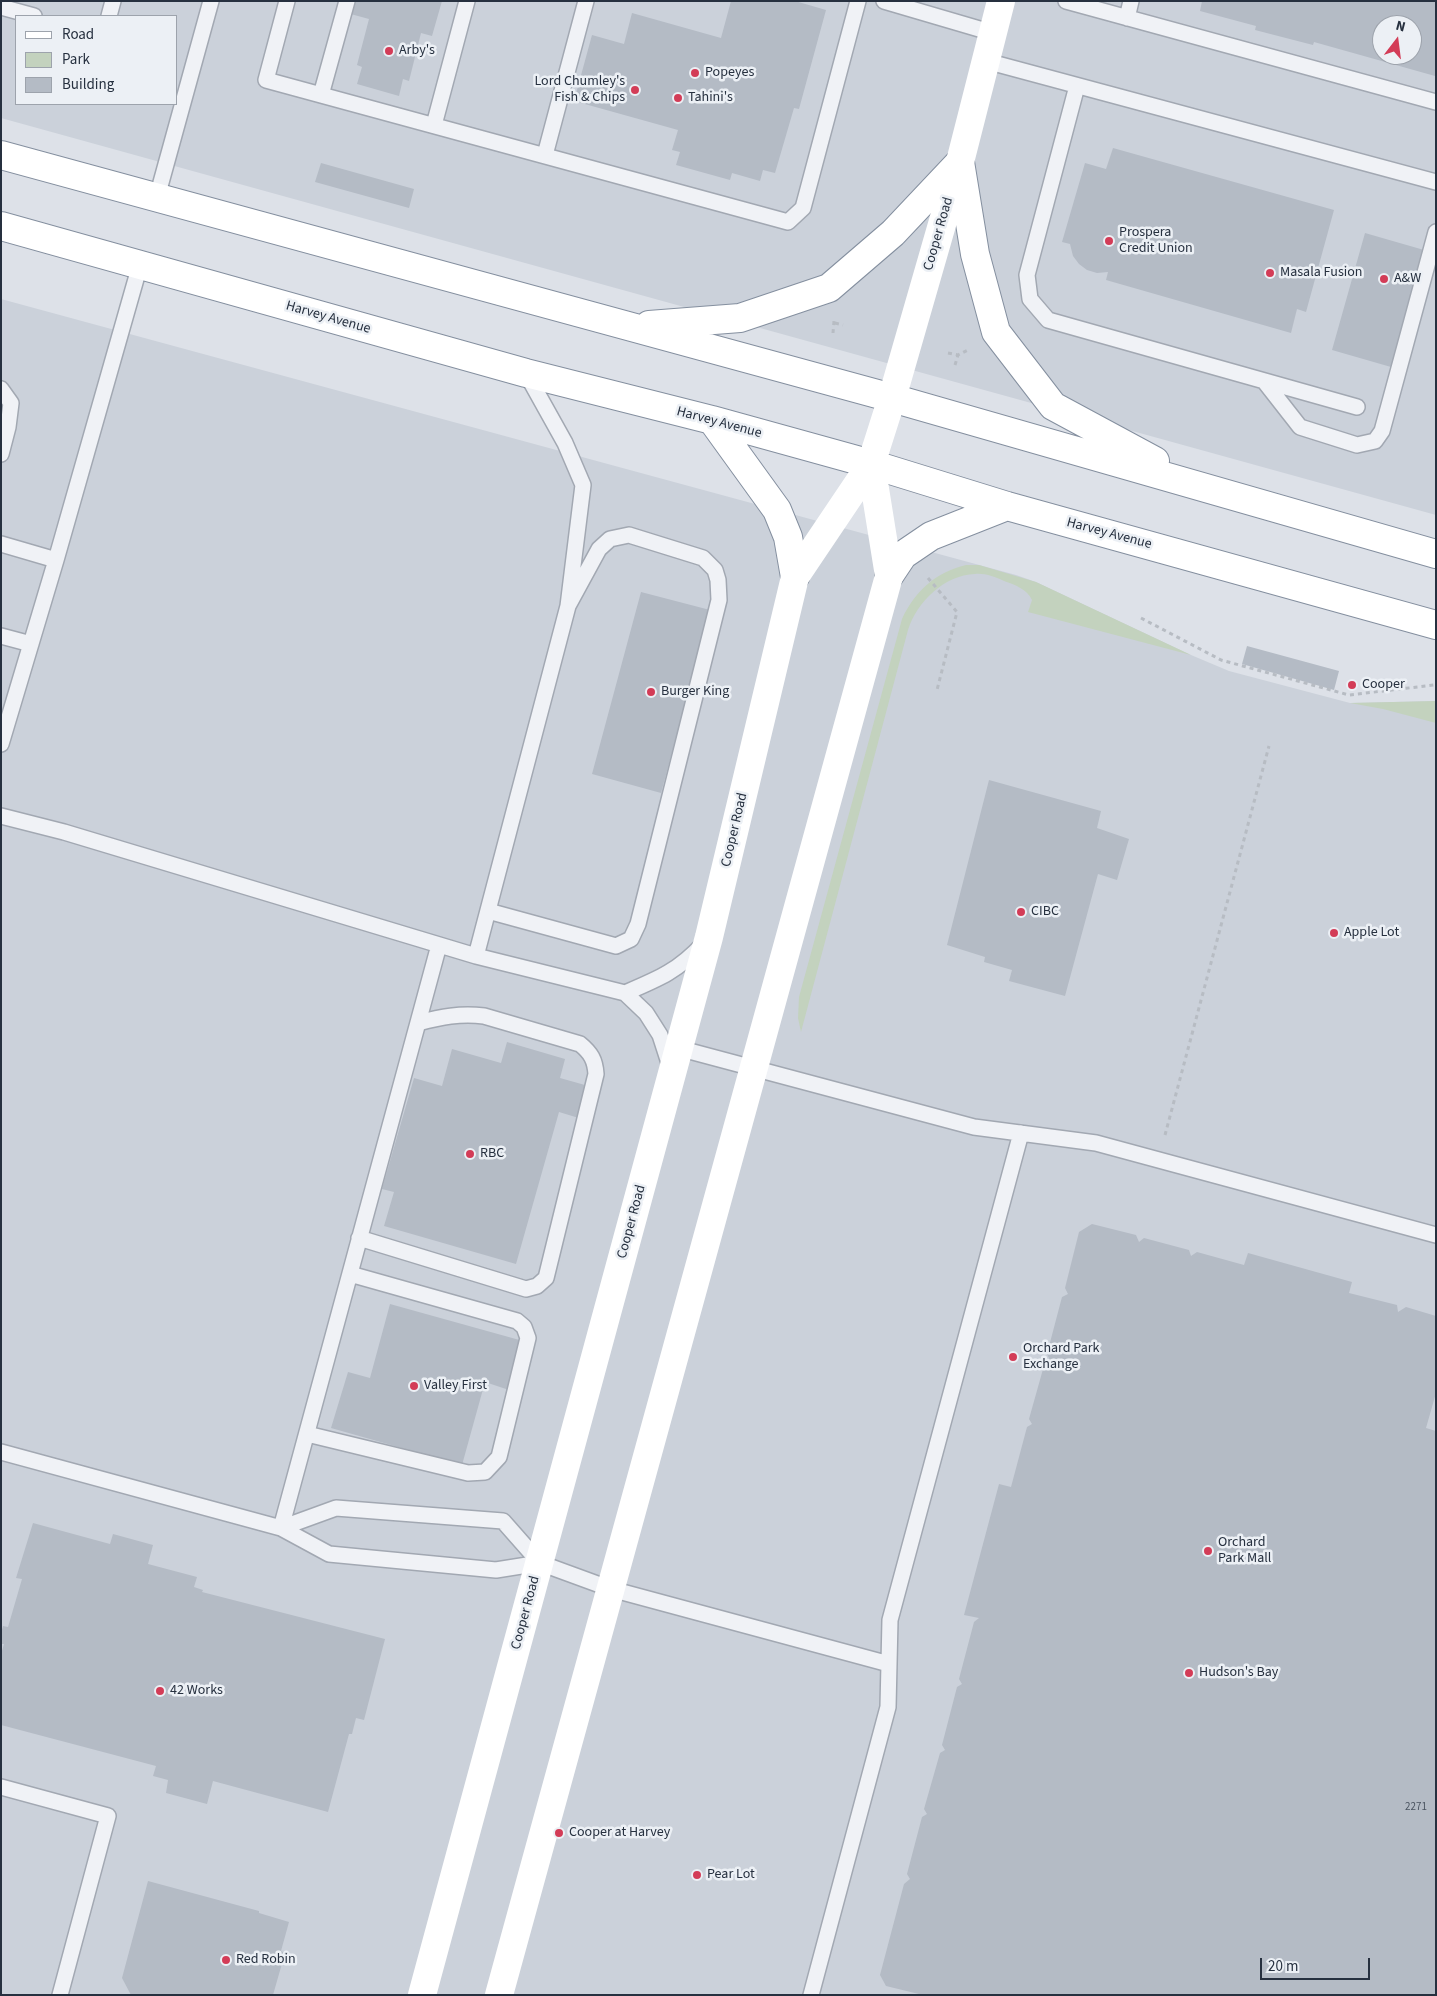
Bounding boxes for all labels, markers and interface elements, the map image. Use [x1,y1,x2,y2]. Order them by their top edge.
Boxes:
legend [15,15,178,105]
north arrow [1372,15,1422,65]
text: N [1394,16,1408,37]
text: Road [62,24,94,45]
place label: Arby's [399,43,435,59]
marker: Arby's [383,45,395,57]
text: Park [62,49,90,70]
place label: Popeyes [705,65,754,81]
marker: Popeyes [689,67,701,79]
text: Building [62,74,114,95]
place label: Lord Chumley's Fish & Chips [534,74,625,106]
marker: Lord Chumley's Fish & Chips [629,84,641,96]
place label: Tahini's [688,90,733,106]
marker: Tahini's [672,92,684,104]
street label: Cooper Road [921,195,957,273]
place label: Prospera Credit Union [1119,225,1193,258]
marker: Prospera Credit Union [1103,235,1115,247]
place label: Masala Fusion [1280,265,1362,281]
marker: Masala Fusion [1264,267,1276,279]
place label: A&W [1394,271,1421,287]
marker: A&W [1378,273,1390,285]
street label: Harvey Avenue [284,298,372,338]
street label: Harvey Avenue [675,404,763,442]
street label: Harvey Avenue [1065,515,1153,553]
place label: Cooper [1362,677,1405,693]
marker: Cooper [1346,679,1358,691]
place label: Burger King [661,684,729,700]
marker: Burger King [645,686,657,698]
street label: Cooper Road [718,791,752,869]
place label: CIBC [1031,904,1059,920]
marker: CIBC [1015,906,1027,918]
place label: Apple Lot [1344,925,1399,941]
marker: Apple Lot [1328,927,1340,939]
place label: RBC [480,1146,504,1162]
marker: RBC [464,1148,476,1160]
street label: Cooper Road [614,1183,650,1261]
place label: Orchard Park Exchange [1023,1341,1100,1374]
marker: Orchard Park Exchange [1007,1351,1019,1363]
place label: Valley First [424,1378,487,1394]
marker: Valley First [408,1380,420,1392]
place label: Orchard Park Mall [1218,1535,1271,1568]
marker: Orchard Park Mall [1202,1545,1214,1557]
street label: Cooper Road [508,1574,544,1652]
place label: Hudson's Bay [1199,1665,1278,1681]
marker: Hudson's Bay [1183,1667,1195,1679]
place label: 42 Works [170,1683,223,1699]
marker: 42 Works [154,1685,166,1697]
house number: 2271 [1405,1801,1427,1815]
place label: Cooper at Harvey [569,1825,670,1841]
marker: Cooper at Harvey [553,1827,565,1839]
place label: Pear Lot [707,1867,755,1883]
marker: Pear Lot [691,1869,703,1881]
scale bar [1262,1948,1372,1980]
place label: Red Robin [236,1952,296,1968]
marker: Red Robin [220,1954,232,1966]
text: 20 m [1268,1956,1298,1977]

